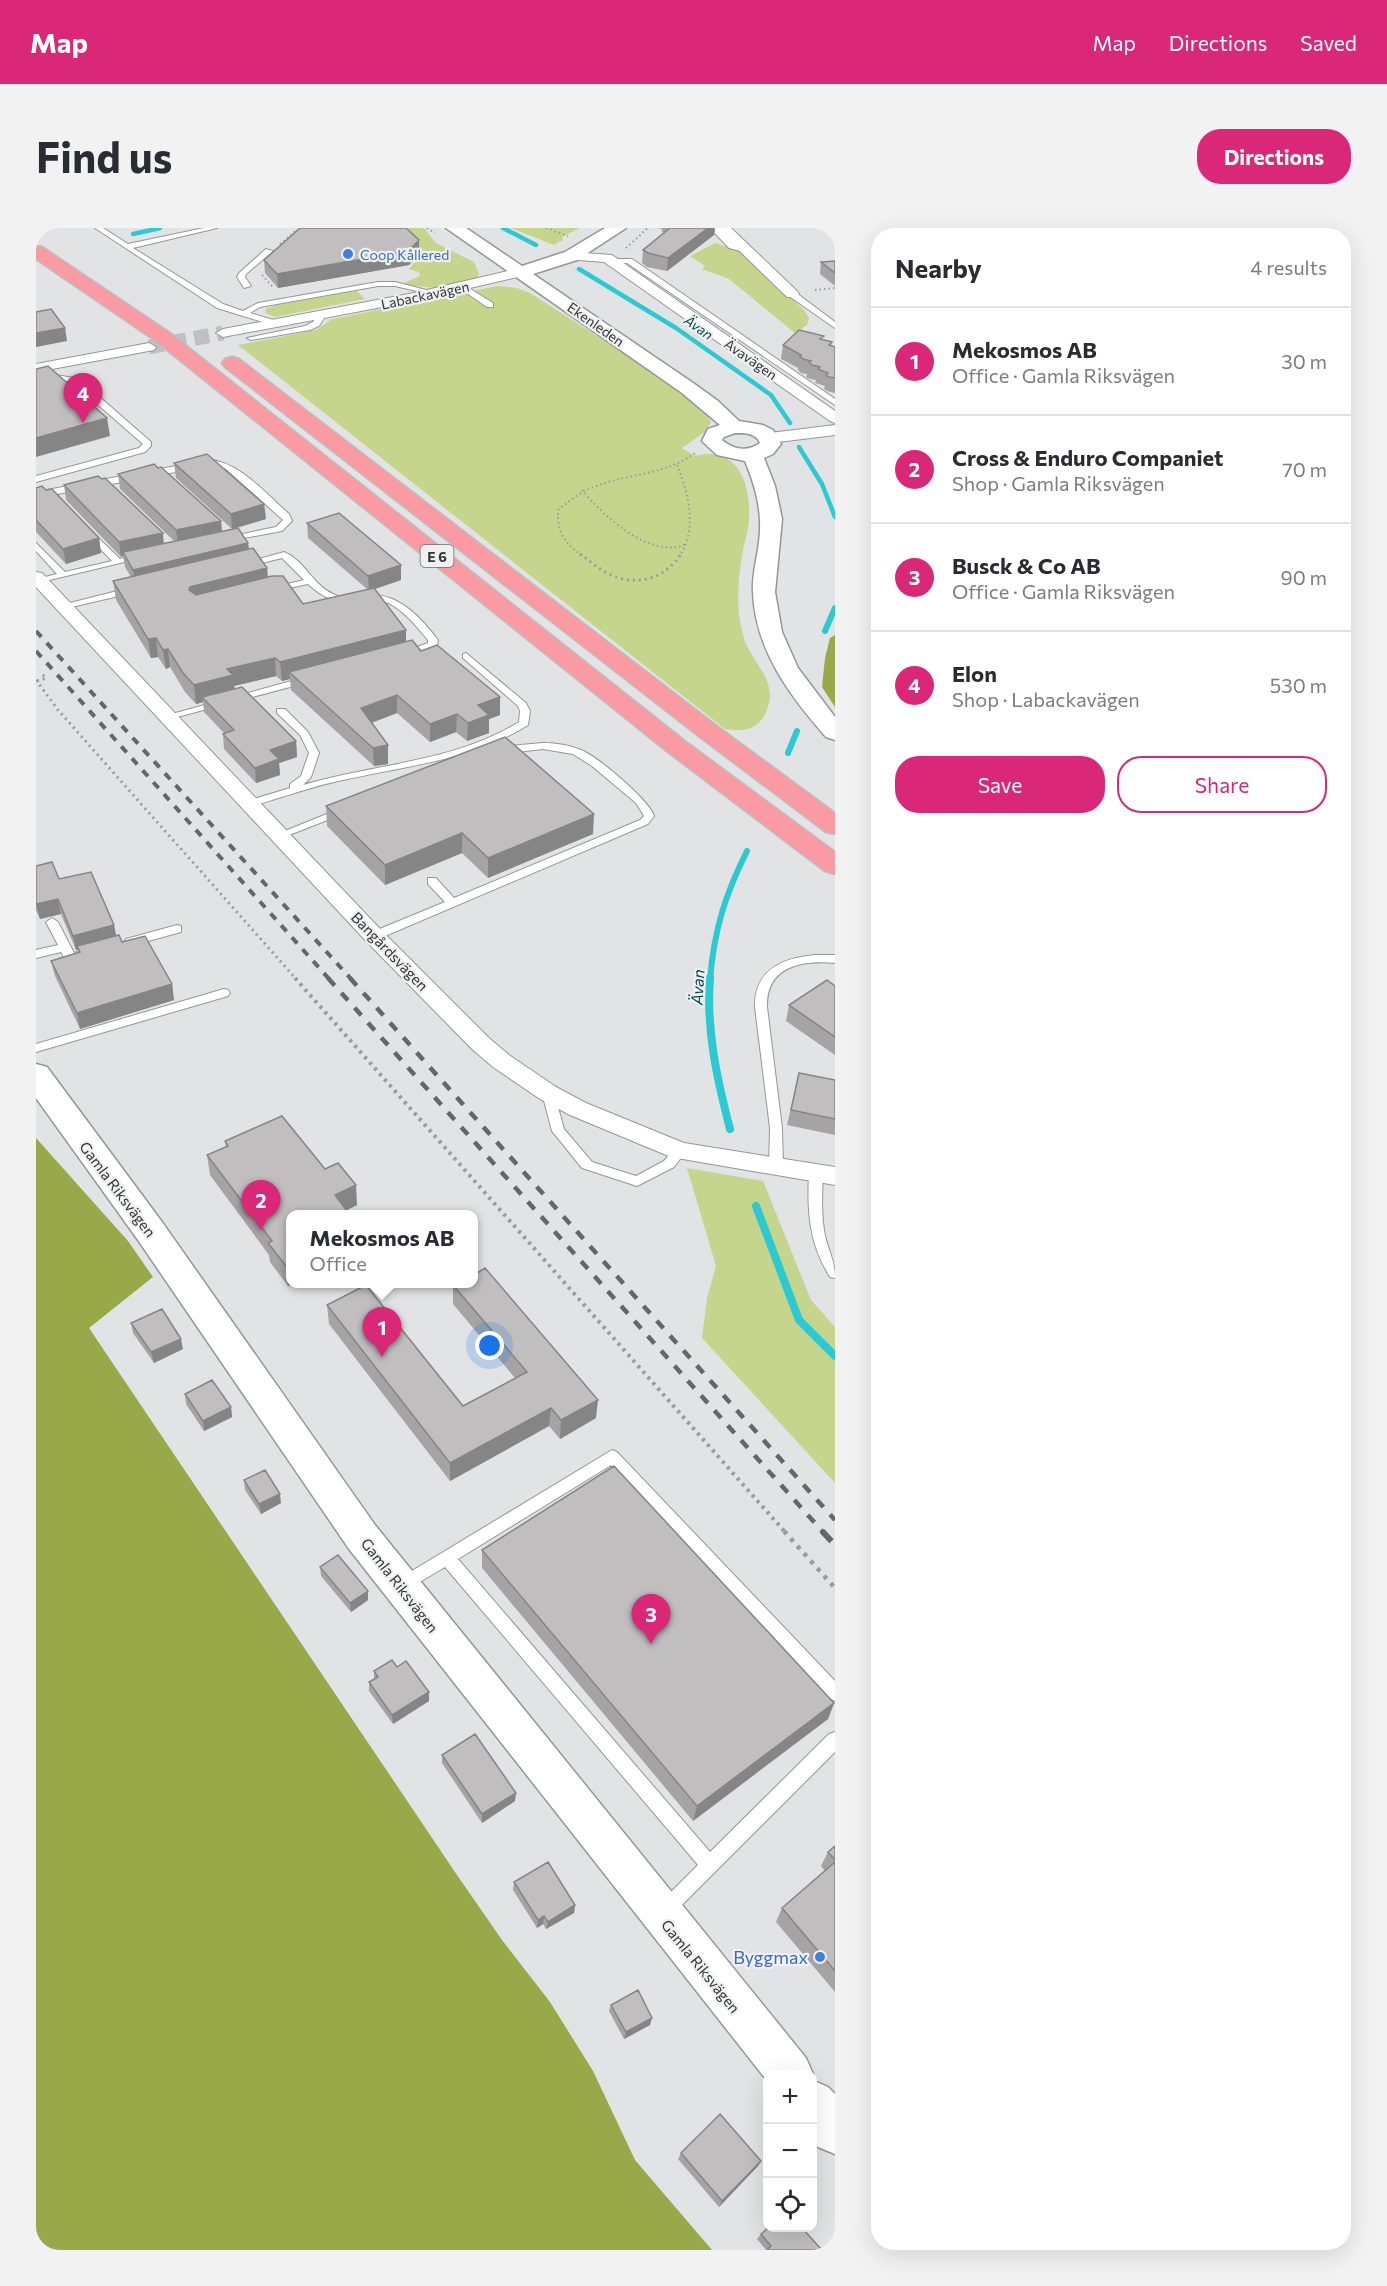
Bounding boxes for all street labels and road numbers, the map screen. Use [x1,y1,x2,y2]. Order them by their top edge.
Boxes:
street label: Labackavägen [379,277,471,313]
street label: Ekenleden [564,298,628,350]
street label: Ävavägen [721,335,781,383]
road number: E 6 [420,545,454,567]
street label: Bangårdsvägen [348,908,432,994]
street label: Gamla Riksvägen [76,1138,160,1240]
street label: Gamla Riksvägen [358,1534,442,1636]
street label: Gamla Riksvägen [658,1916,744,2016]

